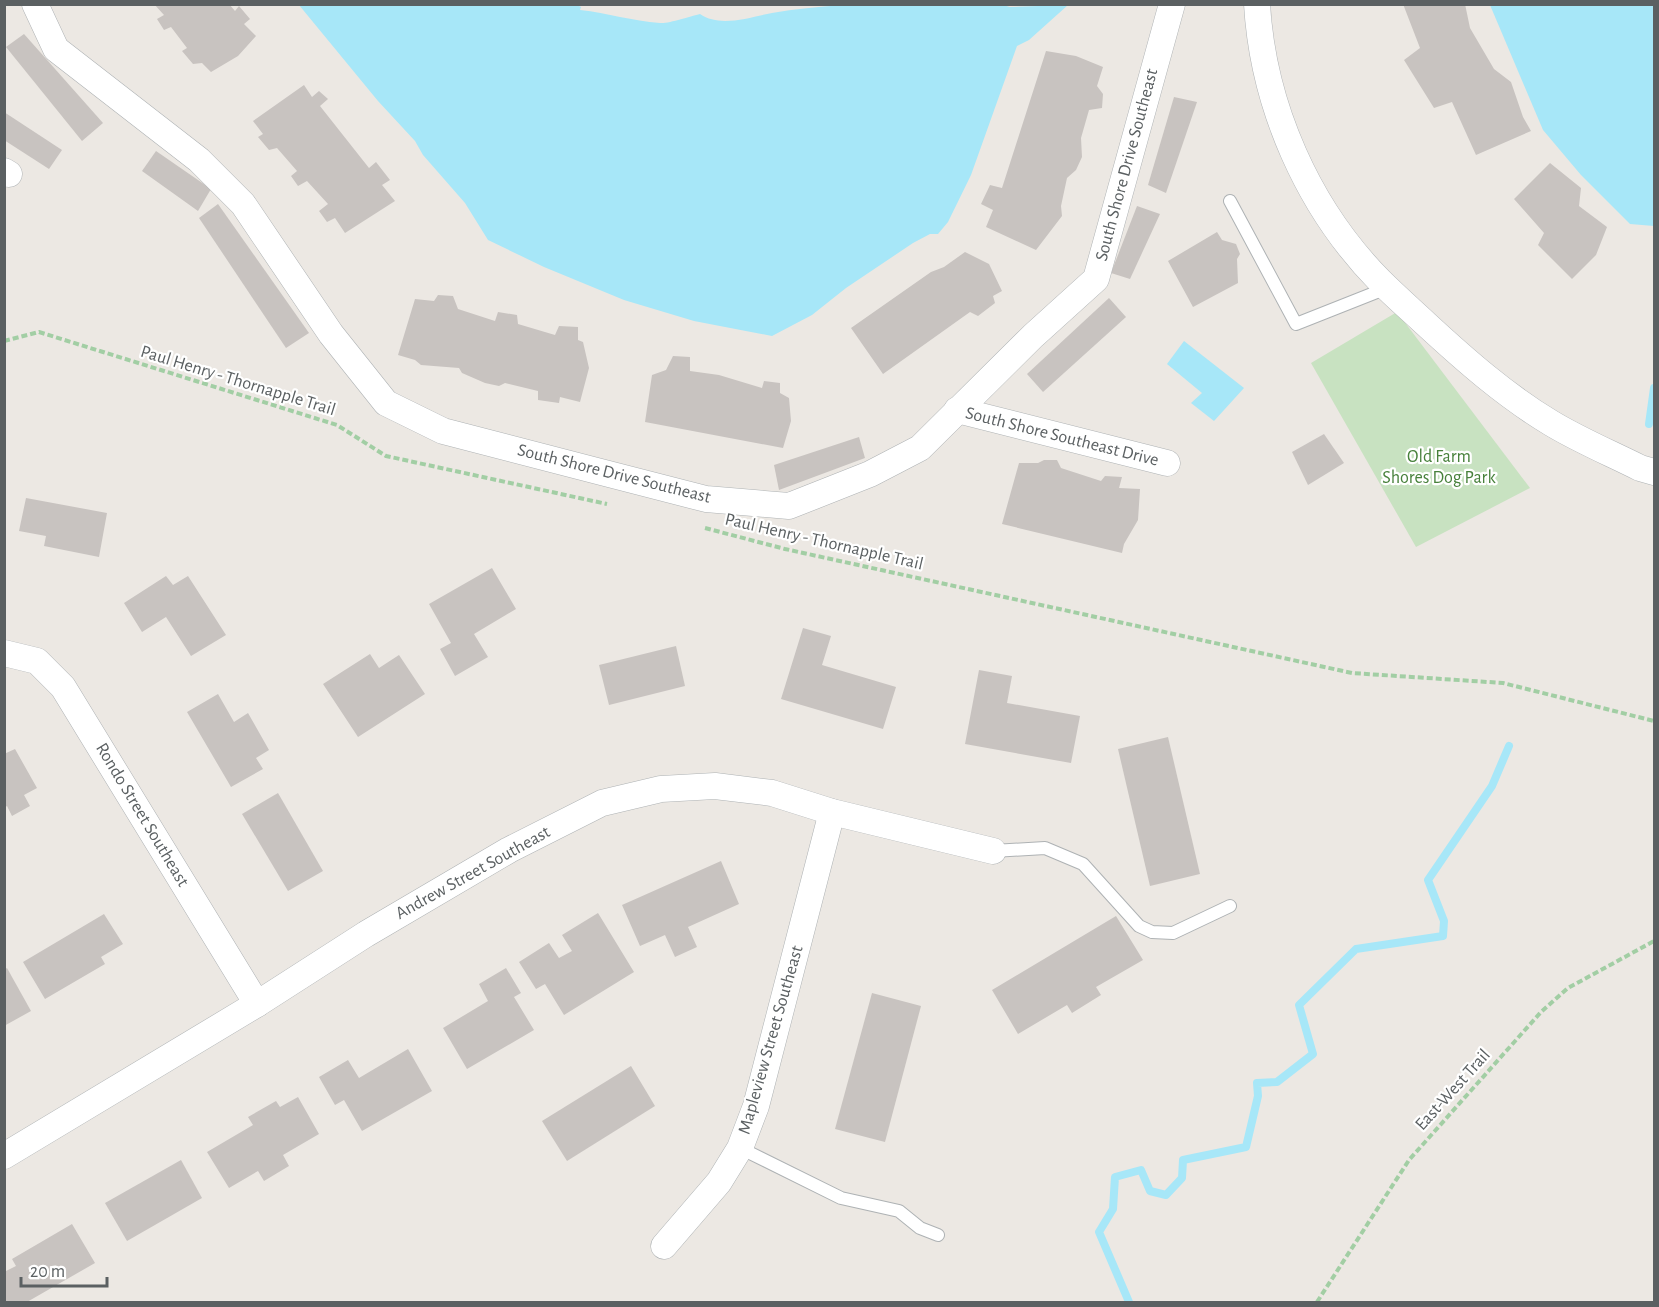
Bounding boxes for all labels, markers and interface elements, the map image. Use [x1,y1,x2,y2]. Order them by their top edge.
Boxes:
street label: South Shore Drive Southeast [1093,67,1161,263]
street label: Paul Henry - Thornapple Trail [138,343,338,419]
street label: South Shore Southeast Drive [964,404,1160,470]
street label: South Shore Drive Southeast [516,441,713,507]
park label: Old Farm Shores Dog Park [1382,448,1496,487]
street label: Paul Henry - Thornapple Trail [723,510,925,574]
street label: Rondo Street Southeast [92,740,192,890]
street label: Andrew Street Southeast [393,823,554,923]
street label: Mapleview Street Southeast [735,943,807,1136]
street label: East-West Trail [1412,1046,1494,1134]
scale bar [21,1250,106,1288]
text: 20 m [30,1263,65,1281]

